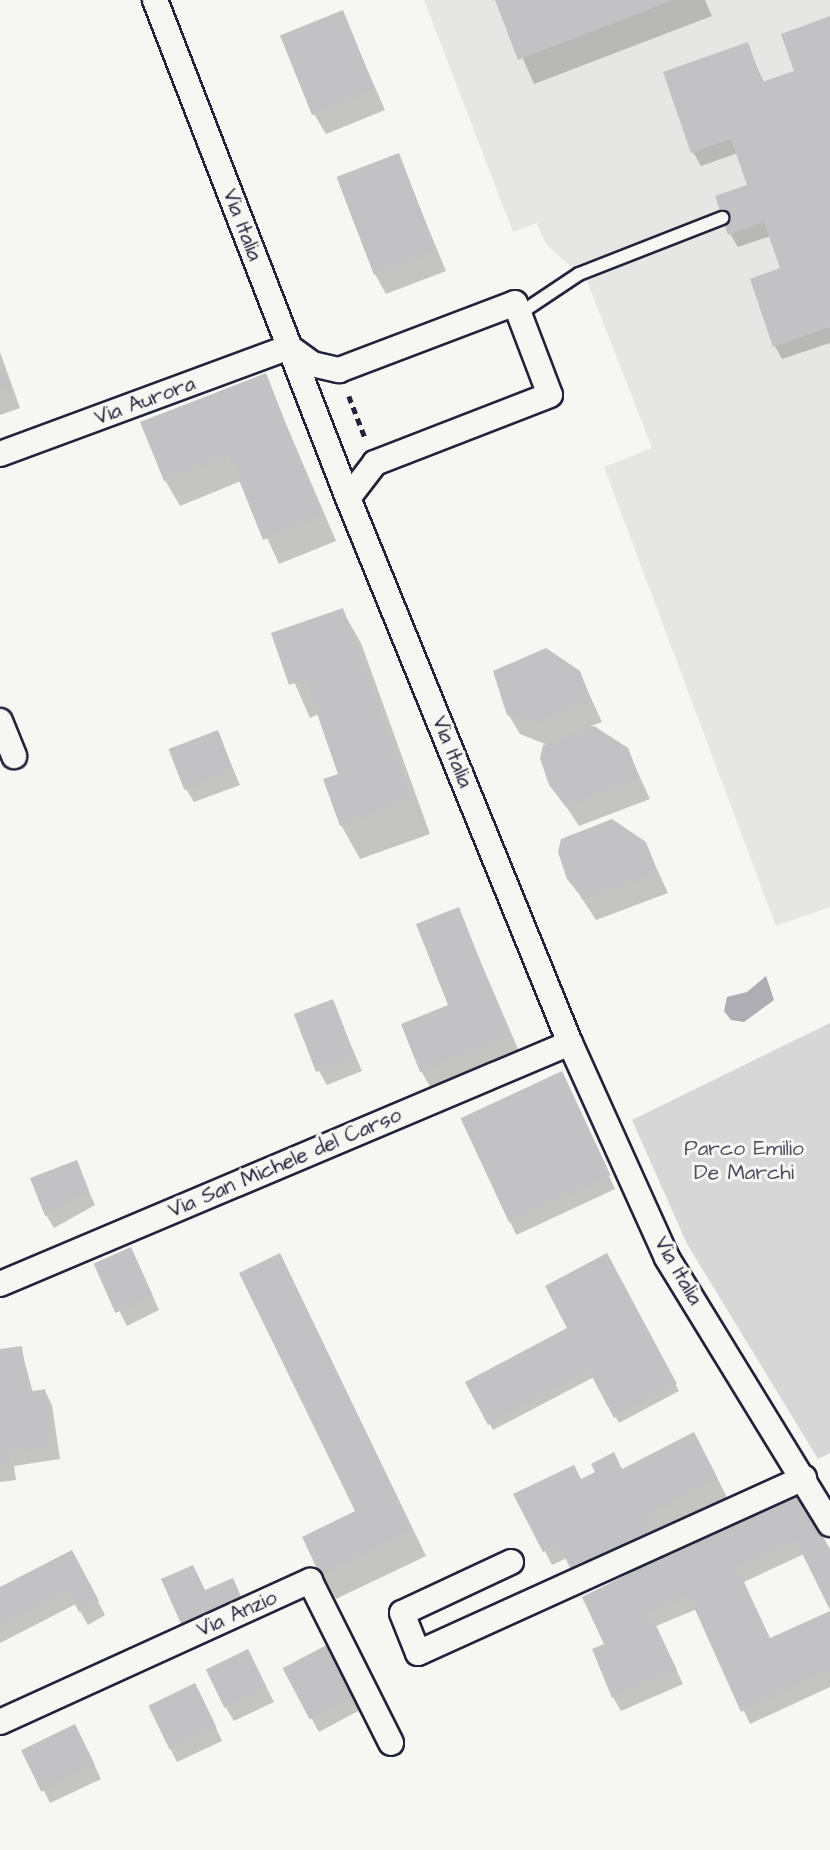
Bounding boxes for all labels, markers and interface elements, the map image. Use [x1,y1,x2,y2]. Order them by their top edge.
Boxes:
street label: Via Italia [217,185,267,265]
street label: Via Aurora [91,371,199,431]
street label: Via Italia [426,713,478,791]
street label: Via San Michele del Carso [165,1102,405,1224]
park label: Parco Emilio De Marchi [684,1136,804,1186]
street label: Via Italia [648,1232,708,1310]
street label: Via Anzio [193,1585,281,1643]

